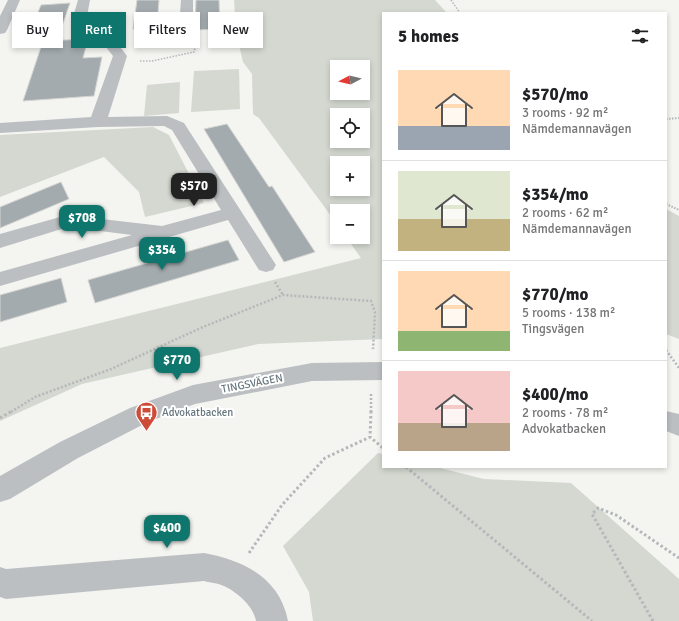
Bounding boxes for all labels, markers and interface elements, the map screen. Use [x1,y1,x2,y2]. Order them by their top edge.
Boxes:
chip: Buy [12,12,63,48]
chip: Rent [71,12,126,48]
chip: Filters [134,12,200,48]
chip: New [208,12,263,48]
icon: filters [629,25,651,47]
text: 5 homes [398,26,459,47]
north arrow [330,60,370,100]
map controls [330,60,370,244]
text: $570/mo [522,84,588,105]
icon: home [430,86,478,134]
text: 3 rooms · 92 m² [522,105,608,121]
button: locate [330,108,370,148]
text: Nämdemannavägen [522,121,632,137]
button: + [330,156,370,196]
pin: $570 [170,173,218,207]
text: $570 [180,178,208,194]
text: $354/mo [522,184,588,205]
icon: home [430,187,478,235]
button: − [330,204,370,244]
pin: $708 [58,205,106,239]
text: 2 rooms · 62 m² [522,205,608,221]
text: $708 [68,210,96,226]
text: Nämdemannavägen [522,221,632,237]
pin: $354 [138,237,186,271]
text: $354 [148,242,176,258]
text: $770/mo [522,284,588,305]
icon: home [430,287,478,335]
text: 5 rooms · 138 m² [522,305,615,321]
text: Tingsvägen [522,321,584,337]
pin: $770 [153,347,201,381]
text: $770 [163,352,191,368]
street label: TINGSVÄGEN [220,370,284,396]
text: $400/mo [522,384,588,405]
icon: home [430,387,478,435]
bus stop icon: Advokatbacken [133,399,159,432]
text: 2 rooms · 78 m² [522,405,608,421]
place label: Advokatbacken [162,406,233,419]
text: Advokatbacken [522,421,606,437]
pin: $400 [143,515,191,549]
text: $400 [153,520,181,536]

